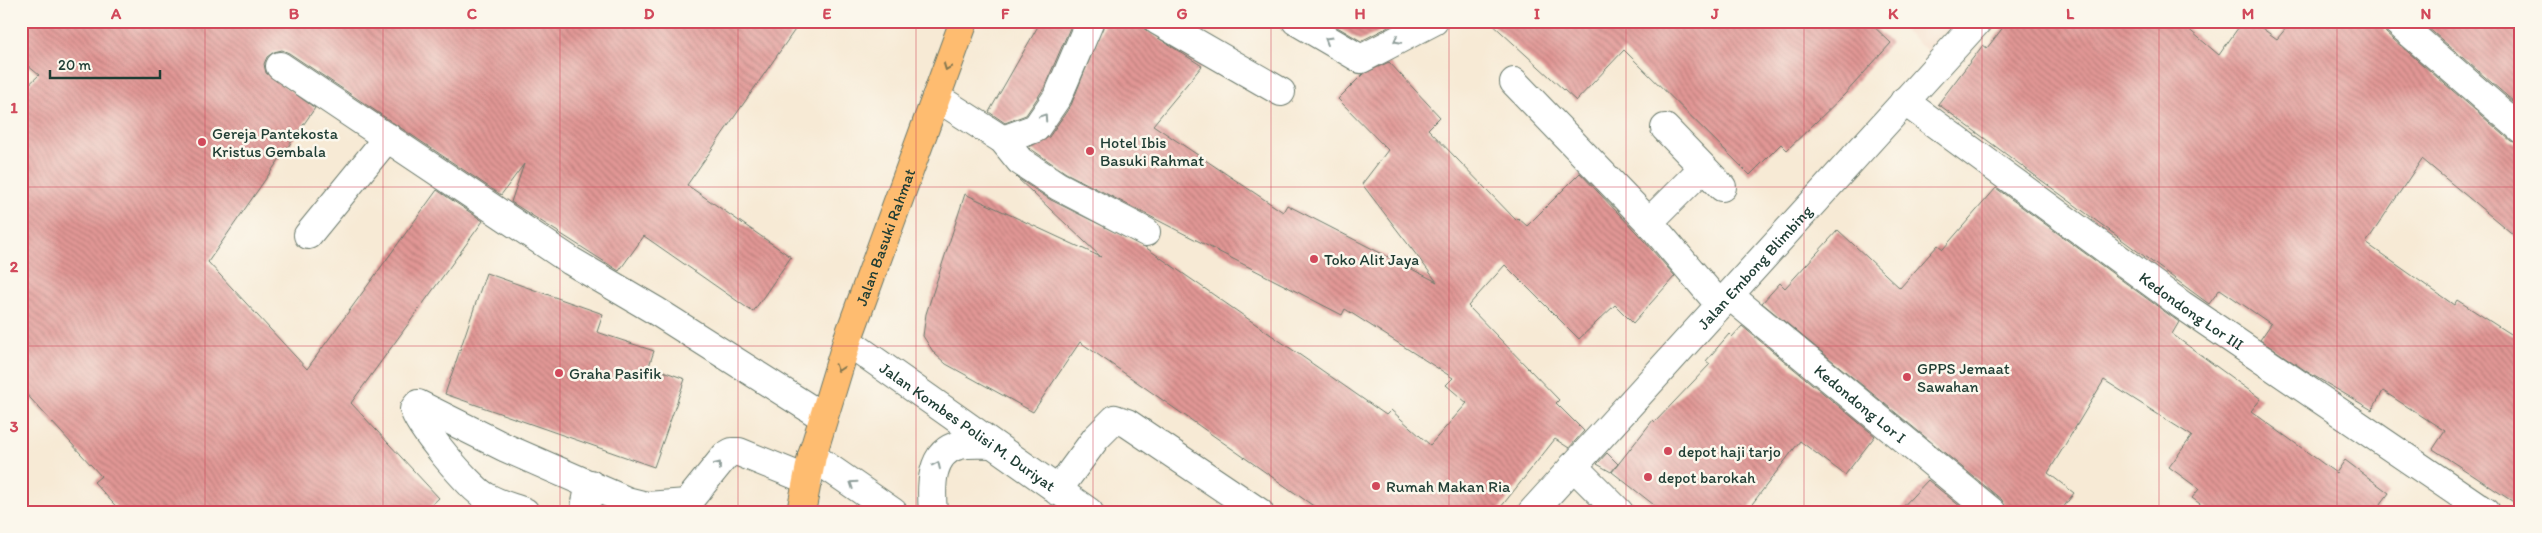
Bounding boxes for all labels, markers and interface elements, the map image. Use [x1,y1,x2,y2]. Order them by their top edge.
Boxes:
text: A [110,4,122,23]
text: B [289,4,300,23]
text: C [467,4,478,23]
text: D [644,4,655,23]
text: E [823,4,832,23]
text: F [1001,4,1010,23]
text: G [1176,4,1188,23]
text: H [1354,4,1366,23]
text: I [1534,4,1540,23]
text: J [1710,4,1719,23]
text: K [1888,4,1899,23]
text: L [2066,4,2075,23]
text: M [2242,4,2254,23]
text: N [2421,4,2431,23]
one-way arrow [1393,34,1402,44]
one-way arrow [1325,37,1334,47]
scale bar [50,48,160,80]
text: 20 m [58,56,92,74]
one-way arrow [943,62,953,71]
text: 1 [10,98,18,117]
one-way arrow [1038,113,1047,123]
place label: Gereja Pantekosta Kristus Gembala [212,124,339,161]
place label: Hotel Ibis Basuki Rahmat [1100,133,1204,170]
marker: Gereja Pantekosta Kristus Gembala [196,136,208,148]
marker: Hotel Ibis Basuki Rahmat [1084,145,1096,157]
street label: Jalan Basuki Rahmat [852,166,919,308]
street label: Jalan Embong Blimbing [1694,201,1817,333]
place label: Toko Alit Jaya [1324,250,1419,269]
marker: Toko Alit Jaya [1308,253,1320,265]
text: 2 [10,257,19,276]
street label: Kedondong Lor III [2135,268,2247,354]
street label: Jalan Kombes Polisi M. Duriyat [876,358,1059,495]
place label: GPPS Jemaat Sawahan [1917,359,2010,396]
street label: Kedondong Lor I [1810,361,1910,447]
one-way arrow [834,363,844,371]
place label: Graha Pasifik [569,364,662,383]
marker: Graha Pasifik [553,367,565,379]
marker: GPPS Jemaat Sawahan [1901,371,1913,383]
text: 3 [10,417,19,436]
place label: depot haji tarjo [1678,442,1781,461]
marker: depot haji tarjo [1662,445,1674,457]
one-way arrow [931,461,941,470]
one-way arrow [712,462,720,471]
place label: depot barokah [1658,468,1756,487]
marker: depot barokah [1642,471,1654,483]
place label: Rumah Makan Ria [1386,477,1511,496]
marker: Rumah Makan Ria [1370,480,1382,492]
one-way arrow [849,481,859,490]

